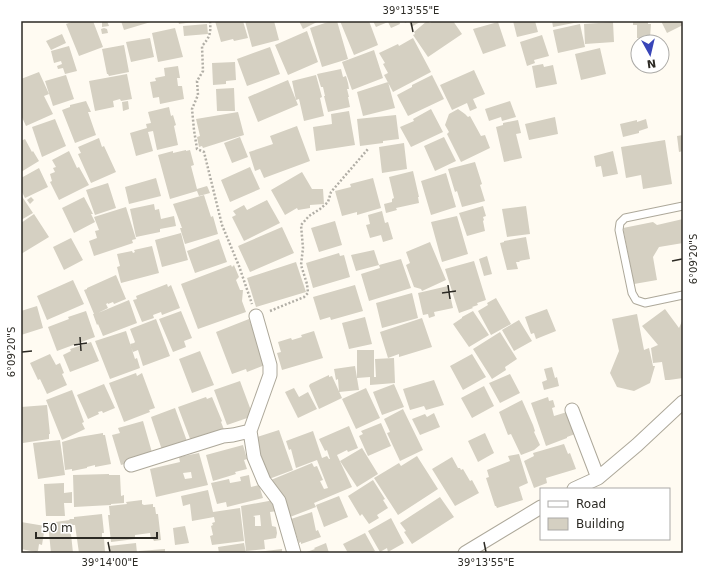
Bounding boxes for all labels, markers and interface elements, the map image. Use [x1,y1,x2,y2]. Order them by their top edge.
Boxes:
text: 39°13'55"E [383,5,439,16]
north arrow [630,34,670,74]
text: N [646,56,657,70]
text: 6°09'20"S [688,234,699,284]
text: 6°09'20"S [6,327,17,377]
legend [540,488,670,540]
text: Road [576,497,606,511]
scale bar [36,514,157,540]
text: Building [576,517,625,531]
text: 50 m [42,521,73,535]
text: 39°14'00"E [82,557,138,568]
text: 39°13'55"E [458,557,514,568]

